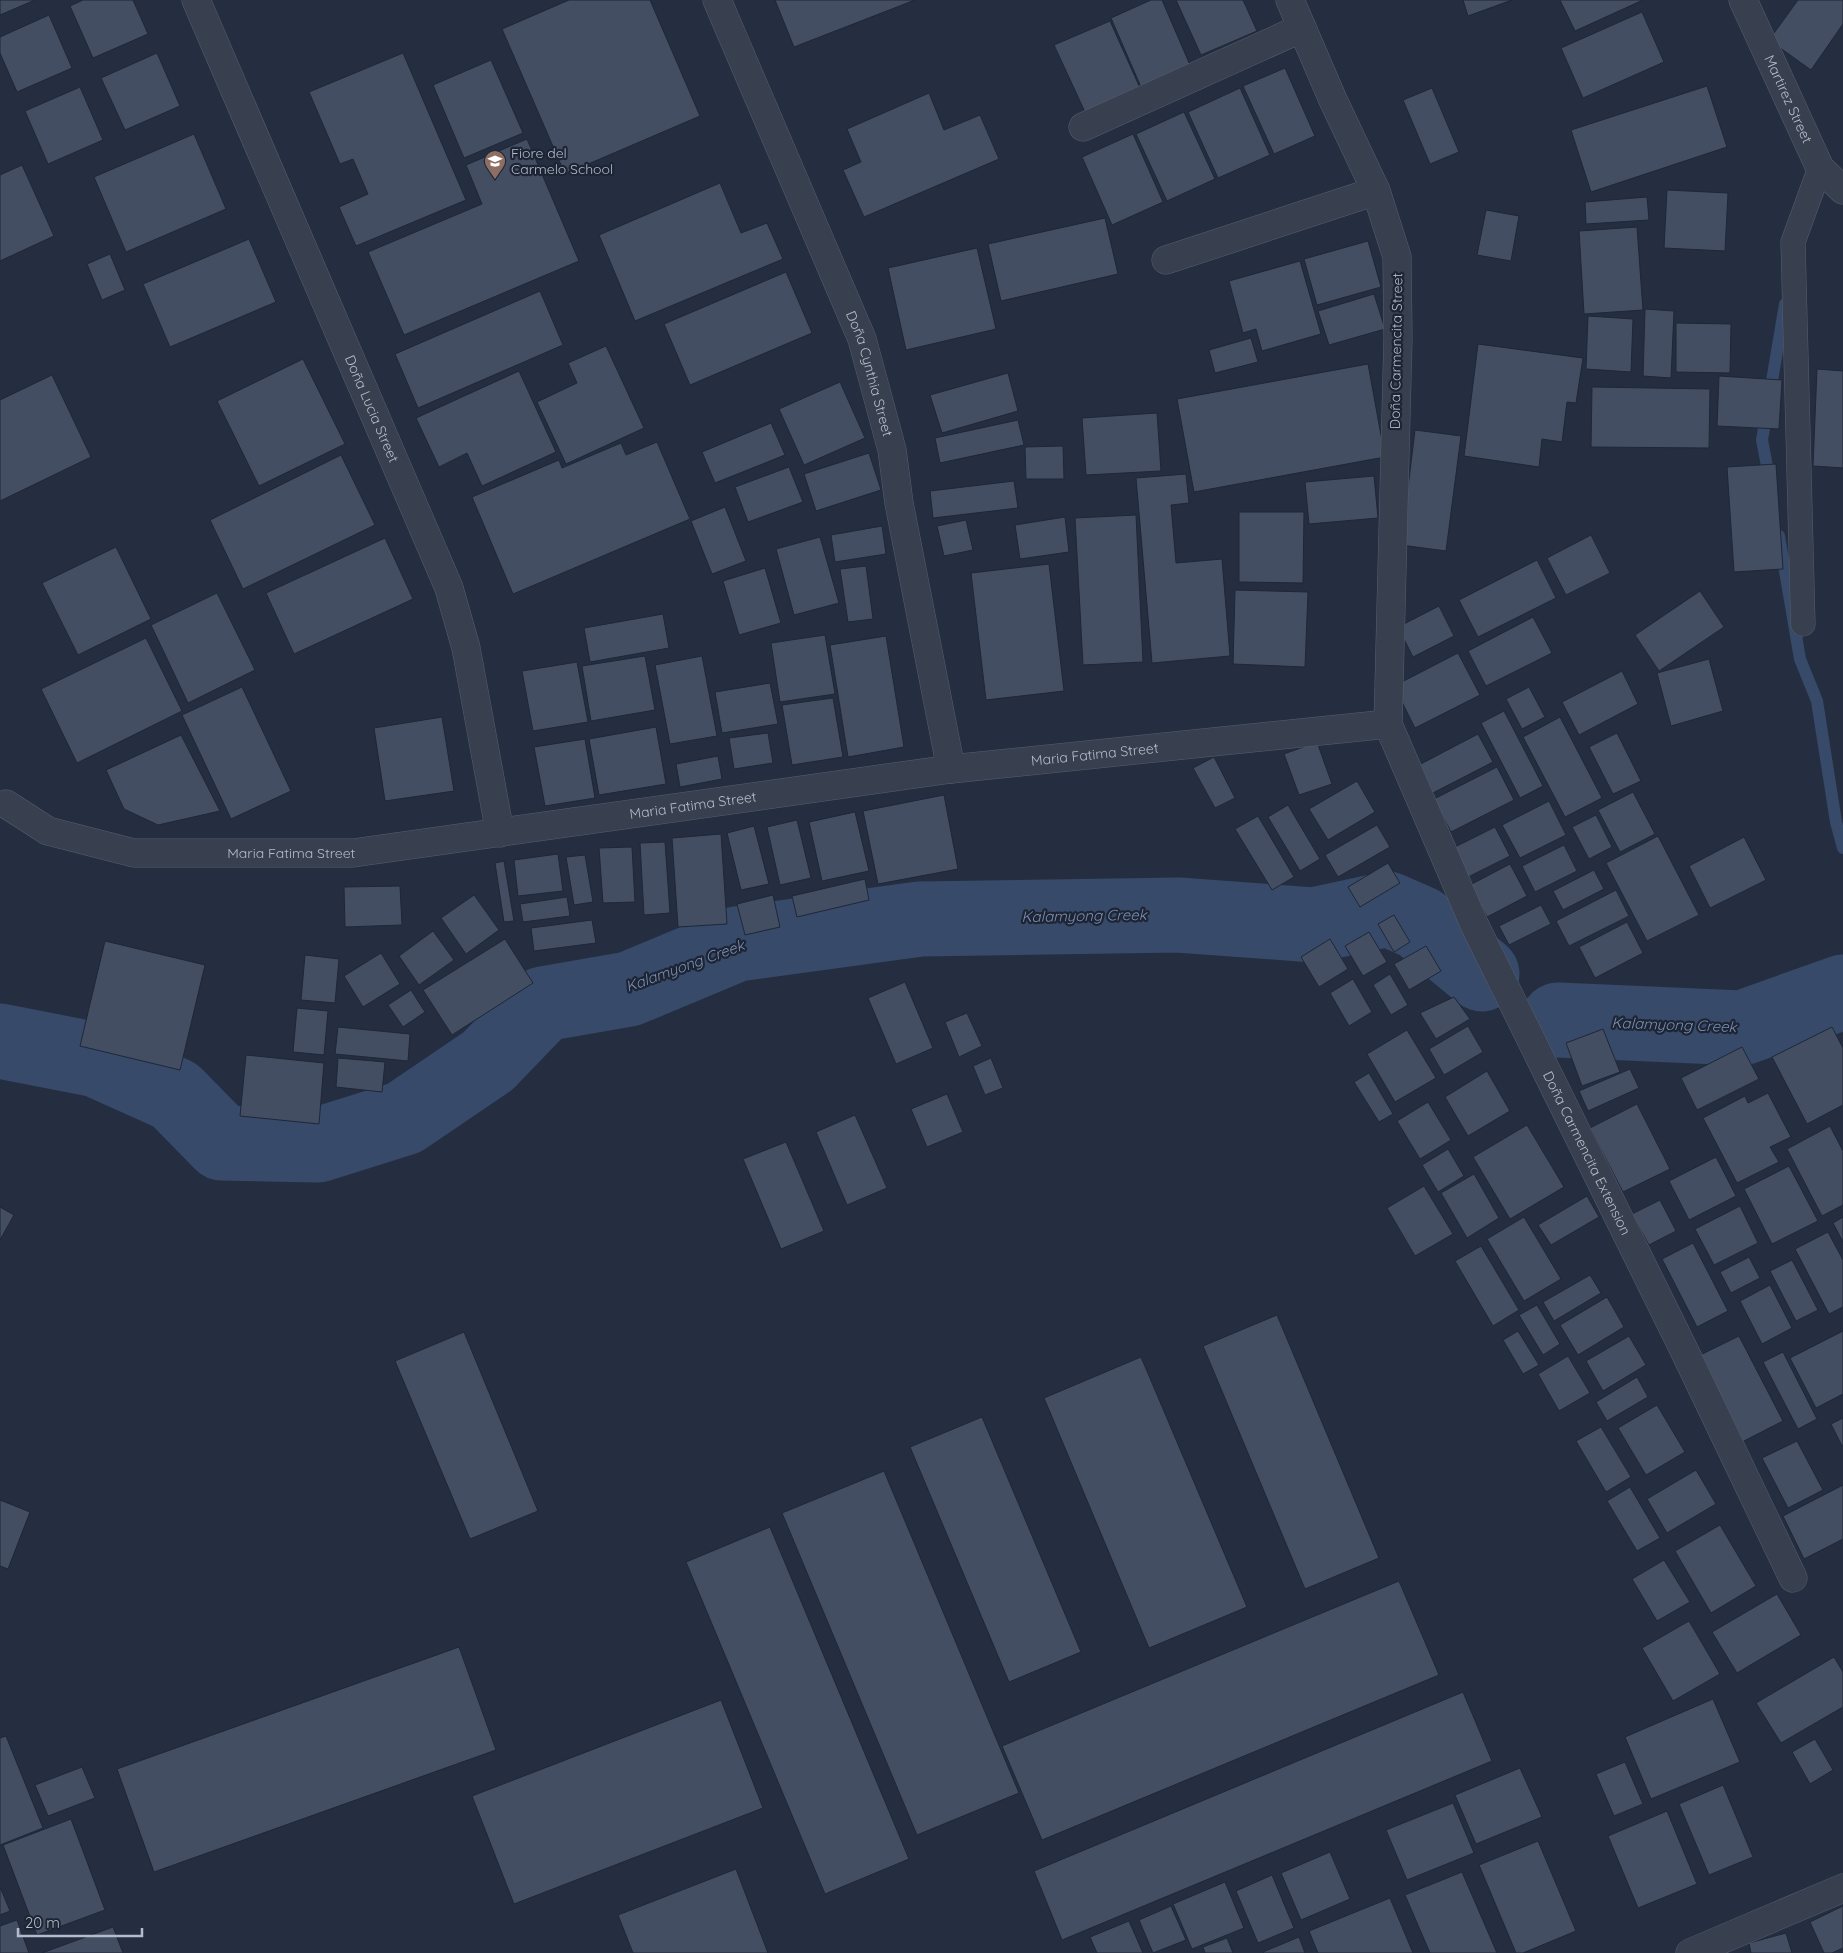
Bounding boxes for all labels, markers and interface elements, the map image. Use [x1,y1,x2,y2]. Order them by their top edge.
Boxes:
street label: Martirez Street [1760,52,1817,146]
place label: Fiore del Carmelo School [511,144,613,178]
school or university icon: Fiore del Carmelo School [483,149,507,180]
street label: Doña Carmencita Street [1386,272,1406,429]
street label: Doña Cynthia Street [842,308,897,439]
street label: Doña Lucia Street [341,352,403,466]
street label: Maria Fatima Street [1030,739,1160,770]
street label: Maria Fatima Street [628,787,758,823]
street label: Maria Fatima Street [227,844,356,862]
water label: Kalamyong Creek [1021,905,1149,926]
water label: Kalamyong Creek [623,935,749,996]
water label: Kalamyong Creek [1611,1013,1739,1036]
street label: Doña Carmencita Extension [1539,1068,1635,1238]
scale bar [18,1906,141,1938]
text: 20 m [25,1913,60,1932]

